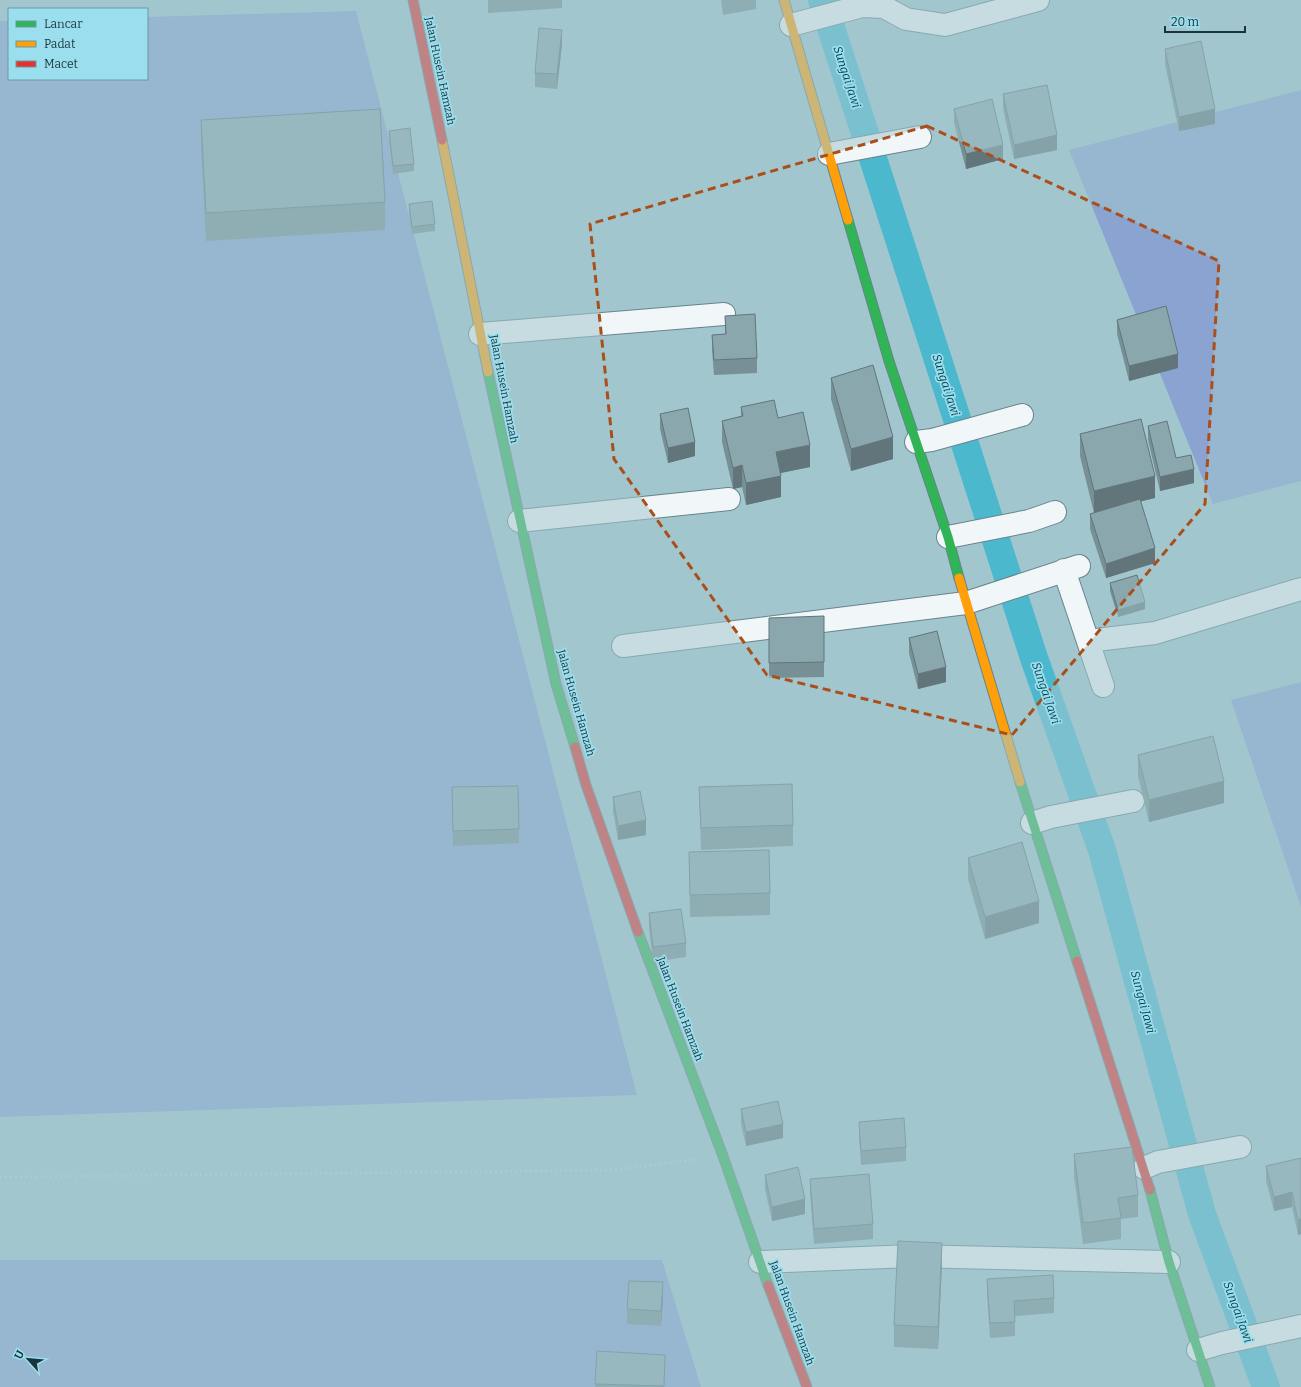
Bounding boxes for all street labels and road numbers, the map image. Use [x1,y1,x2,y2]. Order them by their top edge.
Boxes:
street label: Jalan Husein Hamzah [422,15,458,126]
street label: Jalan Husein Hamzah [487,333,521,444]
street label: Jalan Husein Hamzah [554,647,597,758]
street label: Jalan Husein Hamzah [654,954,706,1063]
street label: Jalan Husein Hamzah [767,1258,817,1367]

